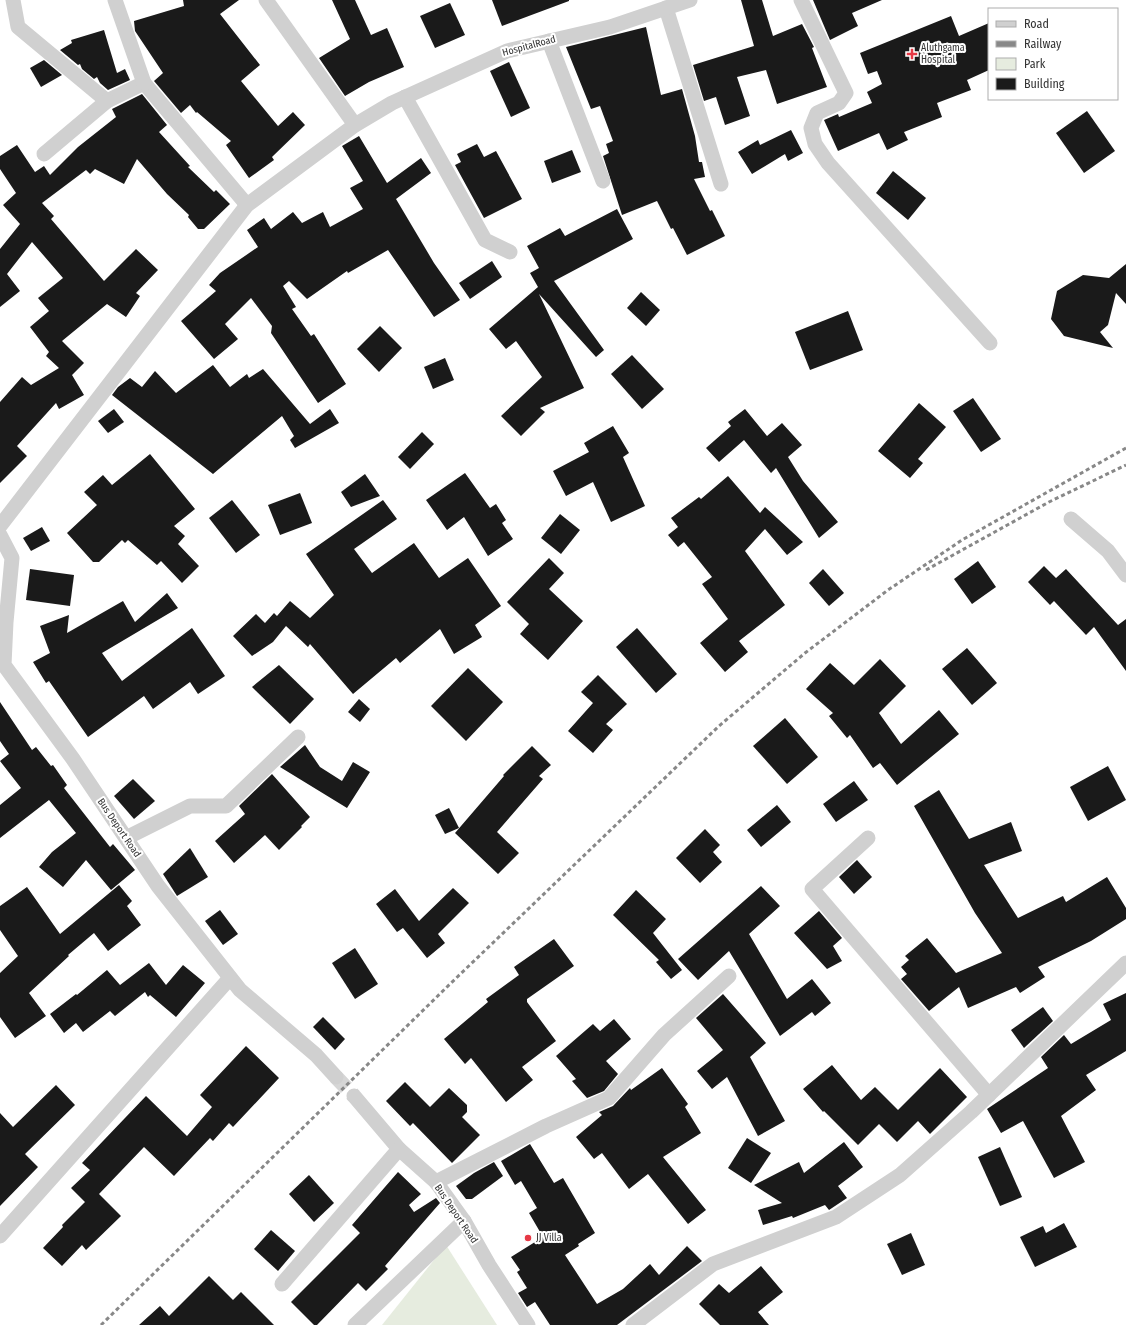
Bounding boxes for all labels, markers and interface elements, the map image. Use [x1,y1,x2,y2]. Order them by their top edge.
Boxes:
legend [988,8,1118,100]
text: Road [1024,17,1049,31]
street label: HospitalRoad [501,33,557,59]
text: Railway [1024,37,1062,51]
place label: Aluthgama Hospital [921,42,965,66]
marker: Aluthgama Hospital [906,48,918,60]
text: Park [1024,57,1046,71]
text: Building [1024,77,1065,91]
street label: Bus Deport Road [95,796,143,860]
street label: Bus Deport Road [432,1182,480,1246]
place label: JJ Villa [536,1232,562,1244]
marker: JJ Villa [523,1233,533,1243]

